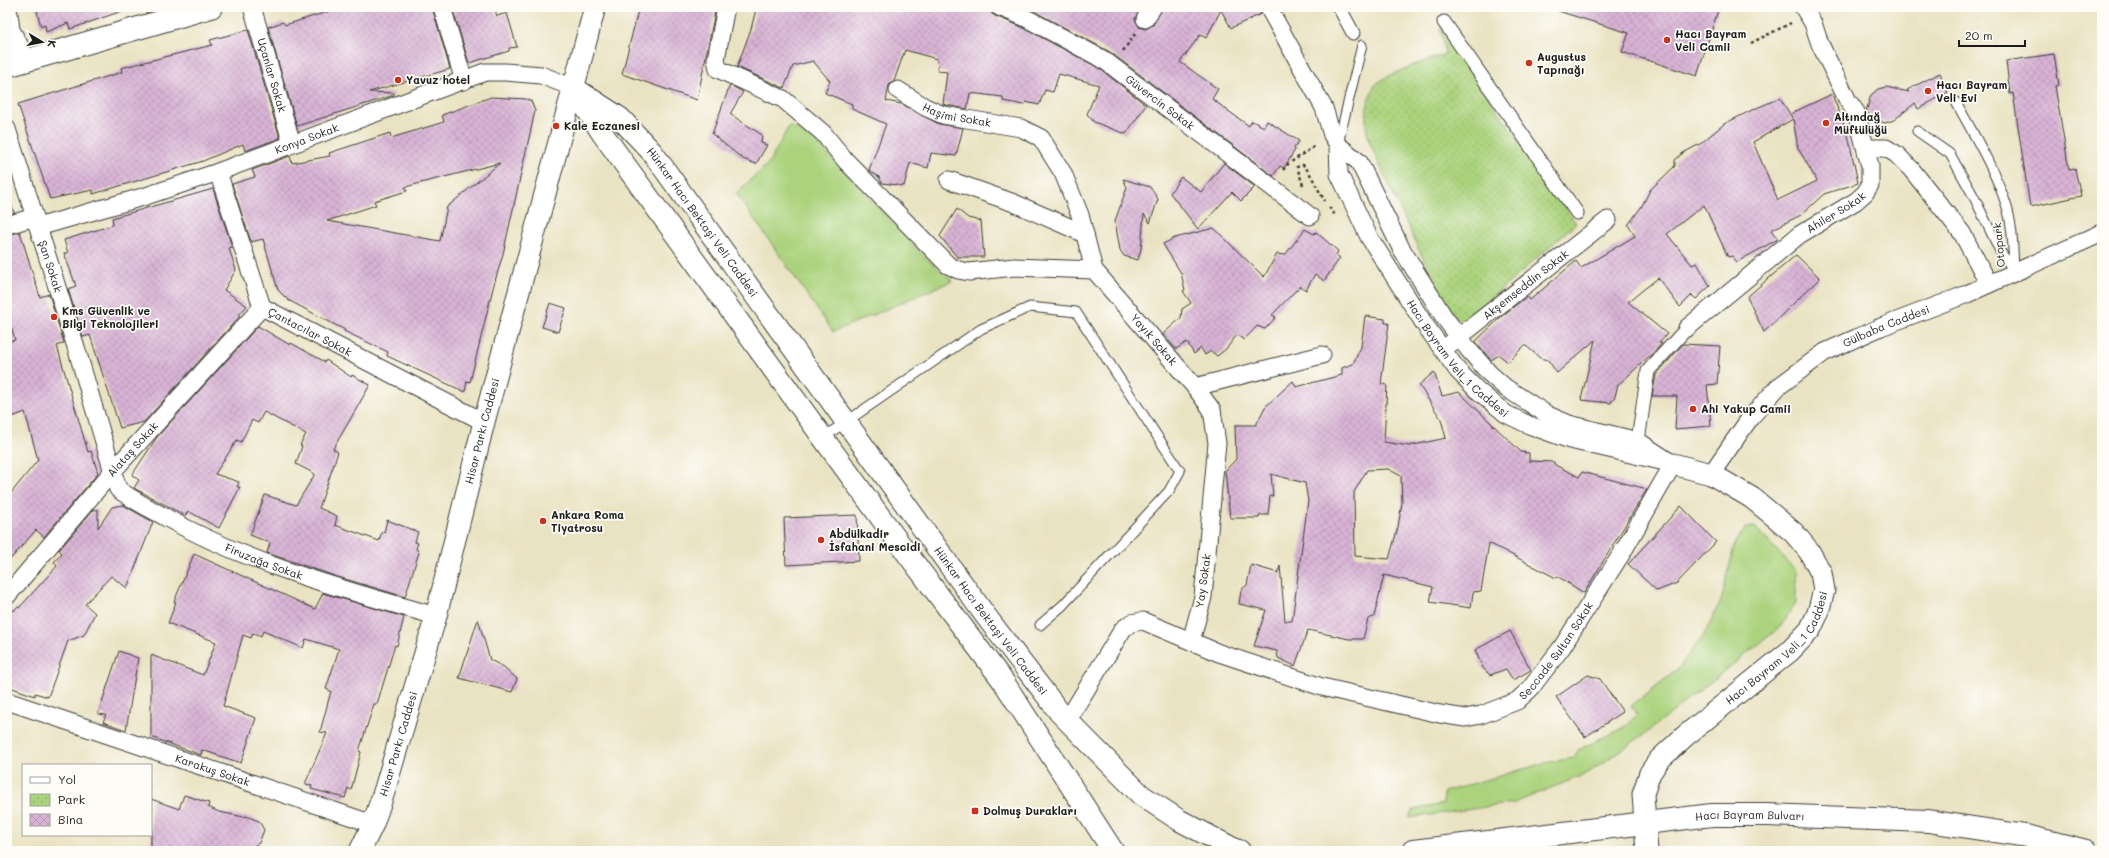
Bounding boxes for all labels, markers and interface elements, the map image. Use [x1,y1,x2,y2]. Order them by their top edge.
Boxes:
north arrow [22,22,62,62]
scale bar [1959,22,2025,48]
place label: Hacı Bayram Veli Camii [1675,26,1747,54]
text: 20 m [1965,27,1993,43]
marker: Hacı Bayram Veli Camii [1662,35,1672,45]
street label: Uçanlar Sokak [254,36,290,114]
text: K [44,39,60,49]
place label: Augustus Tapınağı [1537,49,1587,77]
marker: Augustus Tapınağı [1524,58,1534,68]
street label: Güvercin Sokak [1123,71,1198,133]
place label: Yavuz hotel [406,72,470,87]
marker: Yavuz hotel [393,75,403,85]
place label: Hacı Bayram Veli Evi [1936,77,2008,105]
marker: Hacı Bayram Veli Evi [1923,86,1933,96]
street label: Haşimi Sokak [920,99,992,130]
place label: Altındağ Müftülüğü [1834,109,1887,137]
place label: Kale Eczanesi [564,118,640,133]
marker: Altındağ Müftülüğü [1821,118,1831,128]
street label: Konya Sokak [273,120,341,157]
marker: Kale Eczanesi [551,121,561,131]
street label: Hünkar Hacı Bektaşi Veli Caddesi [644,143,762,300]
street label: Ahiler Sokak [1803,188,1869,236]
street label: Otopark [1989,222,2008,268]
street label: Şan Sokak [36,238,66,294]
street label: Akşemseddin Sokak [1479,246,1571,323]
street label: Hacı Bayram Veli_1 Caddesi [1404,297,1512,420]
street label: Gülbaba Caddesi [1840,301,1931,350]
place label: Kms Güvenlik ve Bilgi Teknolojileri [62,303,159,331]
street label: Çantacılar Sokak [266,303,355,359]
street label: Yayık Sokak [1128,310,1181,368]
marker: Kms Güvenlik ve Bilgi Teknolojileri [49,312,59,322]
street label: Hisar Parkı Caddesi [461,376,502,485]
place label: Ahi Yakup Camii [1701,401,1791,416]
marker: Ahi Yakup Camii [1688,404,1698,414]
street label: Alataş Sokak [103,418,161,480]
place label: Ankara Roma Tiyatrosu [551,507,624,535]
marker: Ankara Roma Tiyatrosu [538,516,548,526]
place label: Abdülkadir İsfahani Mescidi [829,526,921,554]
marker: Abdülkadir İsfahani Mescidi [816,535,826,545]
street label: Firuzağa Sokak [223,539,305,583]
street label: Hünkar Hacı Bektaşi Veli Caddesi [931,543,1051,698]
street label: Yay Sokak [1191,553,1214,609]
street label: Hacı Bayram Veli_1 Caddesi [1722,589,1830,707]
street label: Seccade Sultan Sokak [1515,598,1596,703]
street label: Hisar Parkı Caddesi [375,689,420,798]
street label: Karakuş Sokak [174,750,252,789]
legend [22,764,152,836]
text: Yol [58,771,76,787]
text: Park [58,791,85,807]
place label: Dolmuş Durakları [983,803,1077,819]
marker: Dolmuş Durakları [970,806,980,816]
street label: Hacı Bayram Bulvarı [1694,807,1805,824]
text: Bina [58,811,83,827]

